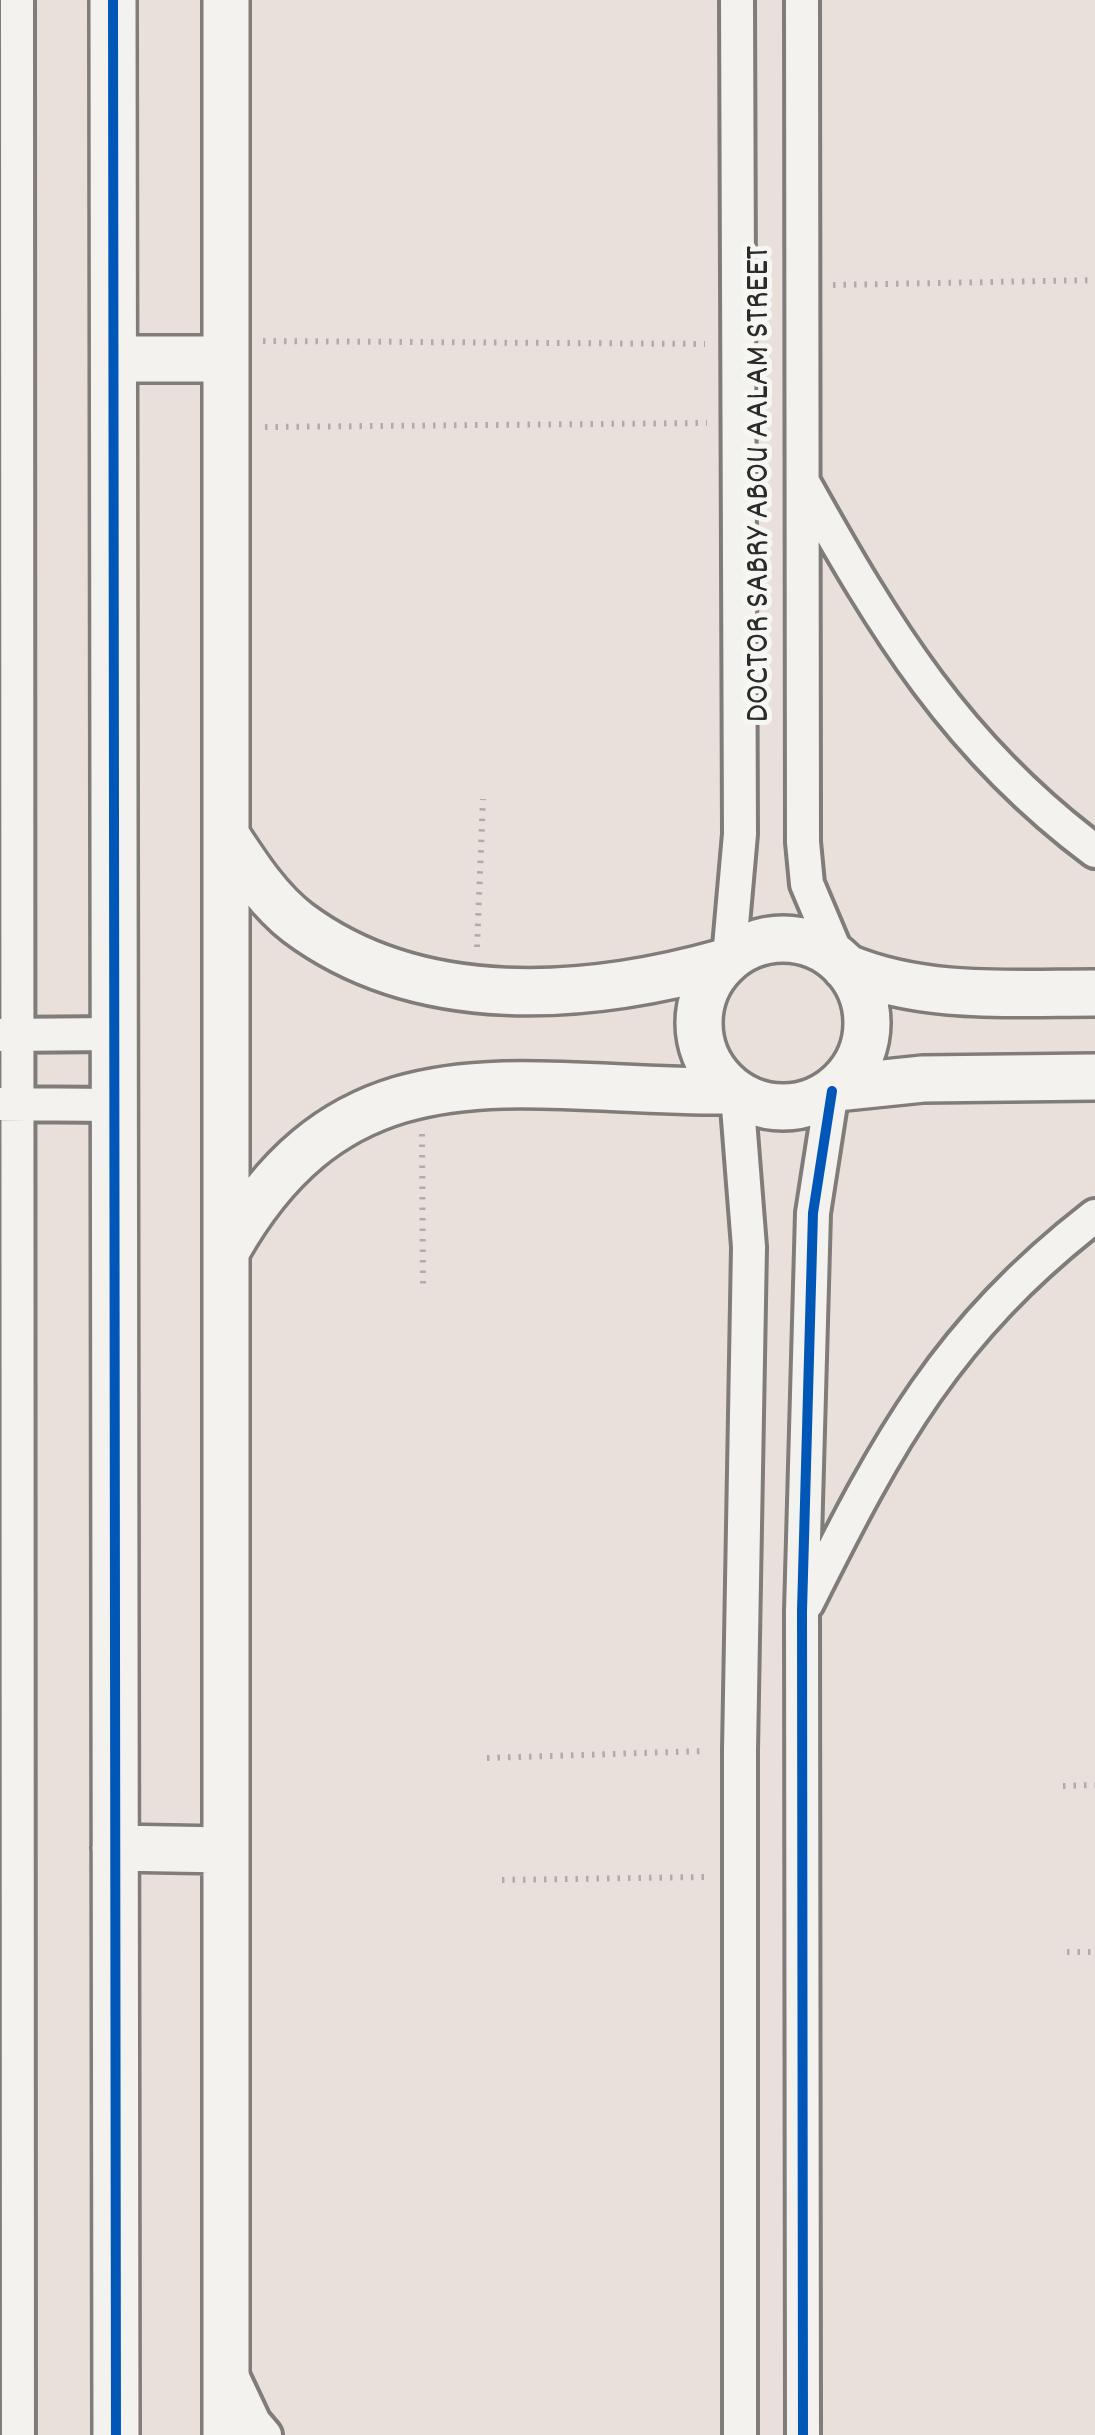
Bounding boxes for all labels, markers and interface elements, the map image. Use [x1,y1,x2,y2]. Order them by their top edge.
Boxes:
street label: DOCTOR SABRY ABOU AALAM STREET [741,246,783,722]

